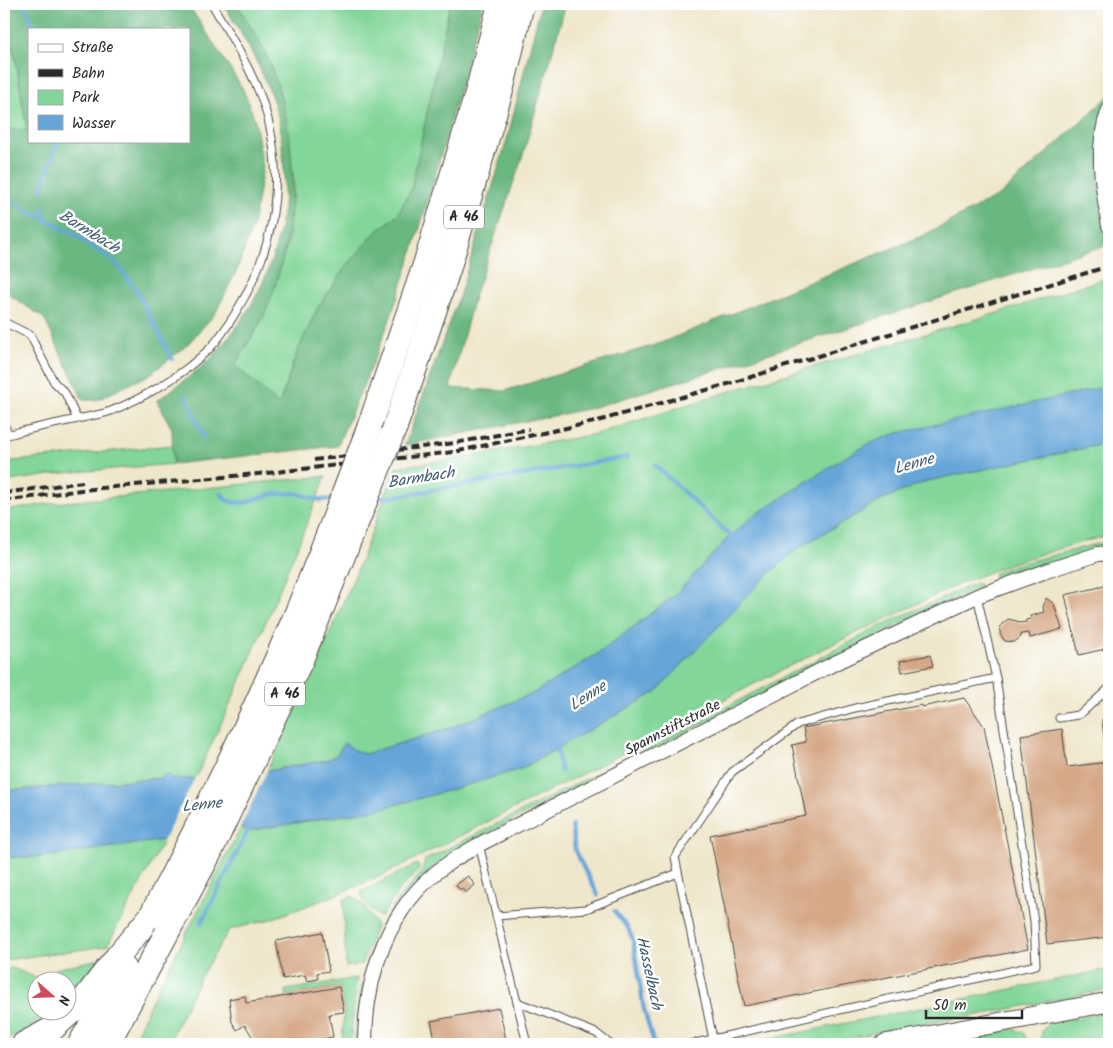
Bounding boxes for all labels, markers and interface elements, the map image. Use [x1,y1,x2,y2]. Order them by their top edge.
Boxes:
legend [28,28,190,142]
text: Straße [72,36,114,60]
text: Bahn [72,62,105,86]
text: Park [72,86,100,110]
text: Wasser [72,112,116,136]
water label: Barmbach [54,204,125,261]
road number: A 46 [444,206,484,228]
water label: Lenne [891,446,938,482]
water label: Barmbach [386,460,458,496]
water label: Lenne [564,674,613,717]
road number: A 46 [265,682,305,706]
street label: Spannstiftstraße [621,693,725,763]
water label: Lenne [181,790,225,820]
water label: Hasselbach [629,934,669,1013]
north arrow [28,970,78,1020]
scale bar [926,988,1022,1020]
text: N [51,992,75,1008]
text: 50 m [933,994,967,1018]

